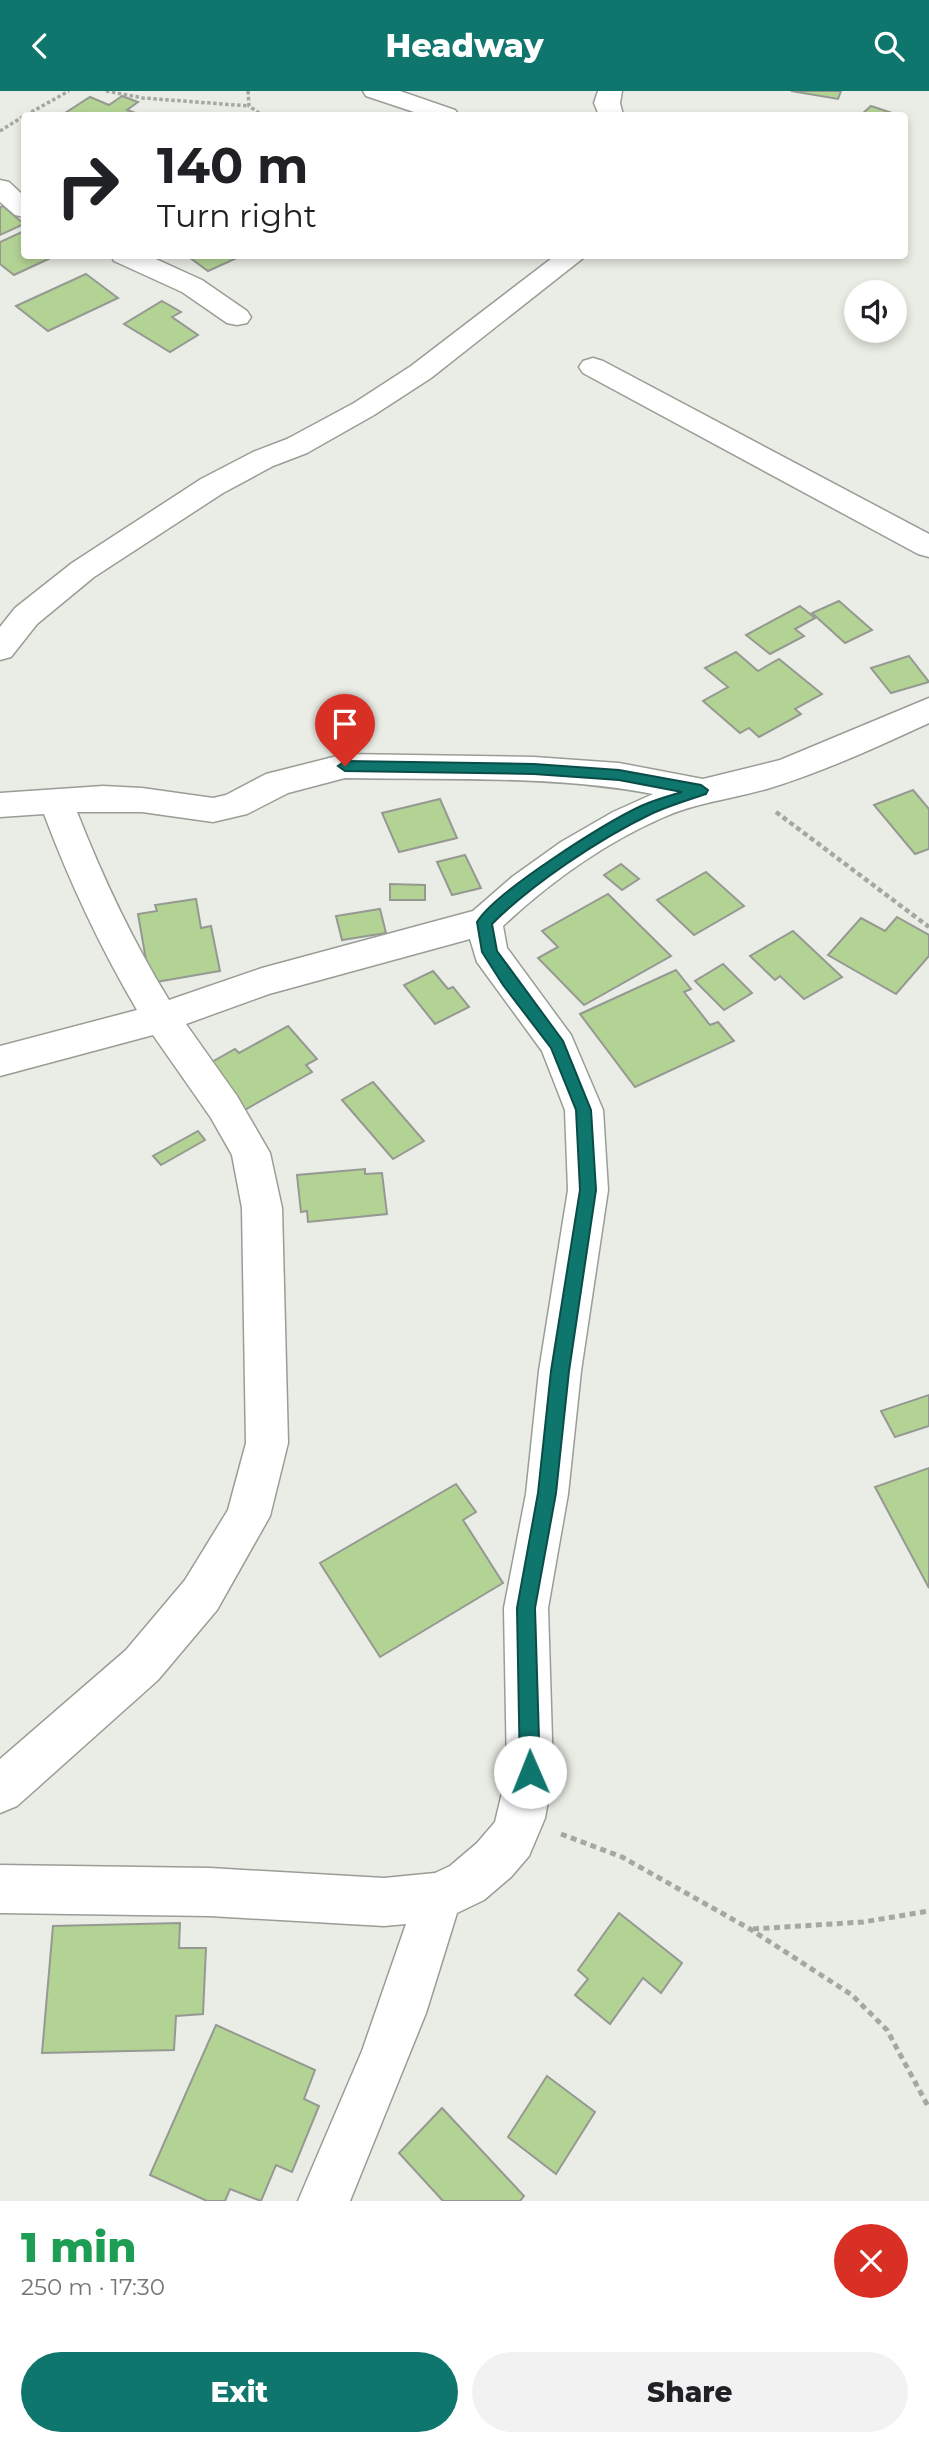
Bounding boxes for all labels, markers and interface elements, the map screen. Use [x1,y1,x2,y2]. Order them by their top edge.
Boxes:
text: Headway [385,26,544,65]
icon: back [21,27,59,65]
icon: search [870,27,908,65]
text: 140 m [157,136,309,195]
icon: right [42,140,133,231]
text: Turn right [157,196,317,235]
map controls [844,280,907,343]
button: sound [844,280,907,343]
pin [315,694,375,766]
icon: arrive [326,705,364,743]
position arrow [493,1735,567,1809]
text: 1 min [21,2221,137,2273]
button: close [834,2224,908,2298]
text: 250 m · 17:30 [21,2273,165,2301]
button: Exit [21,2352,458,2432]
button: Share [472,2352,908,2432]

